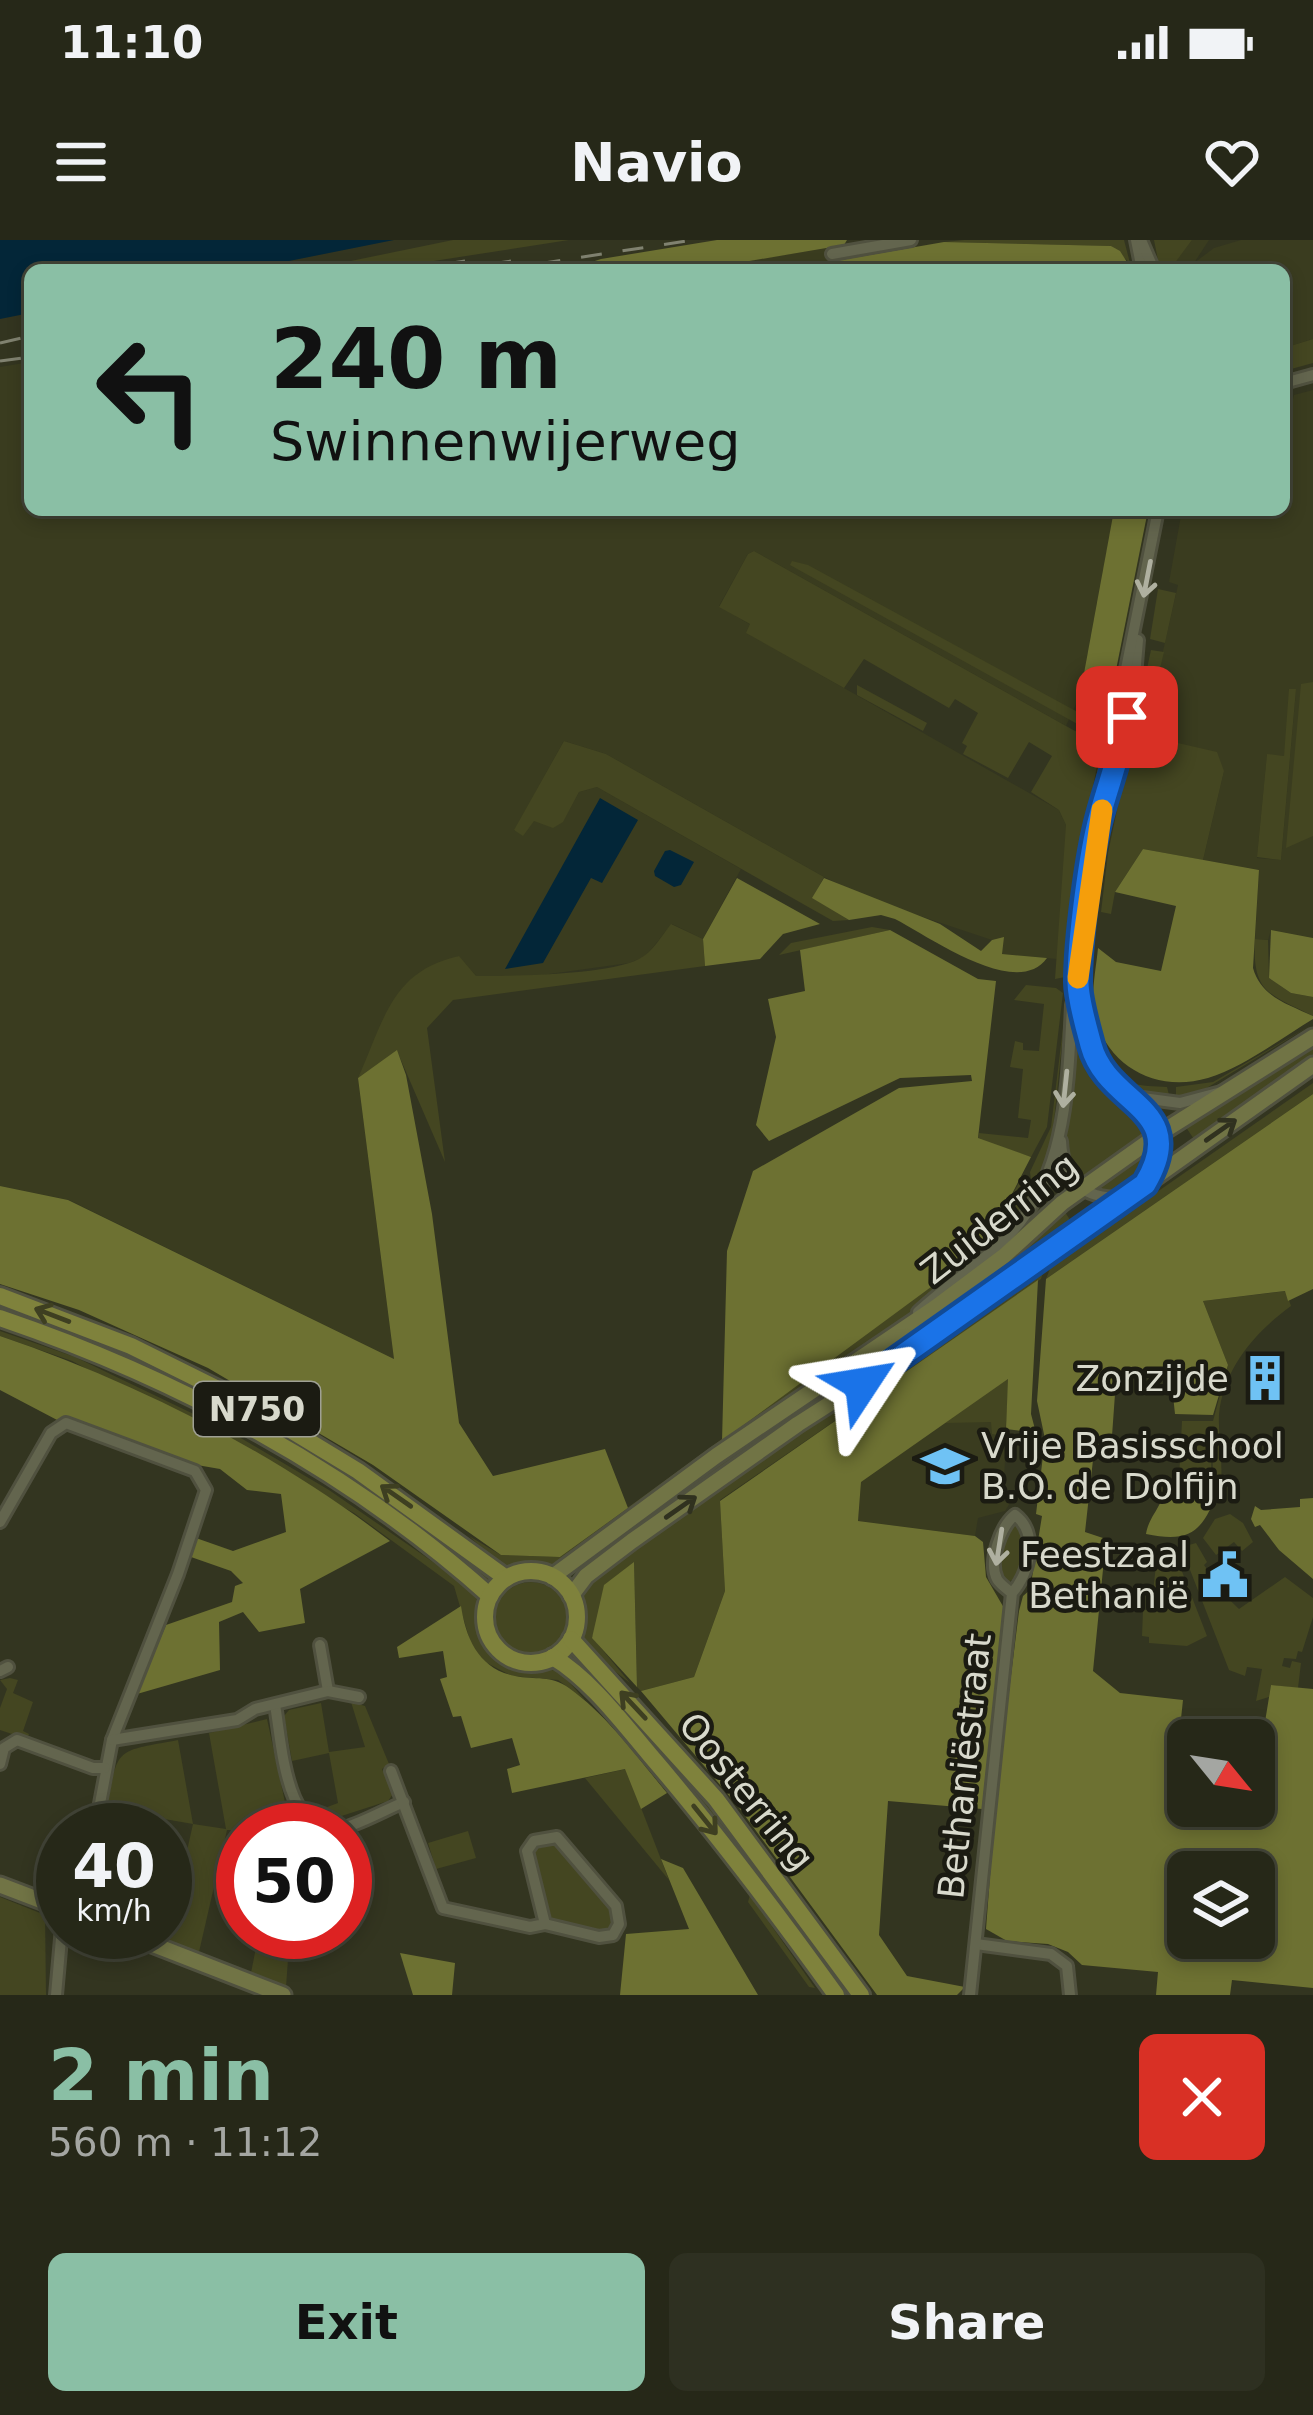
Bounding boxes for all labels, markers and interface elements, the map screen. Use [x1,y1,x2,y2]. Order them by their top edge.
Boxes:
text: 11:10 [60,16,203,69]
icon: menu [48,129,114,195]
icon: heart [1199,129,1265,195]
text: Navio [570,131,743,194]
text: 240 m [270,310,562,408]
icon: left [72,312,228,468]
text: Swinnenwijerweg [270,410,741,473]
one-way arrow [1135,559,1157,598]
pin [1076,666,1178,768]
icon: arrive [1094,684,1160,750]
one-way arrow [1053,1069,1076,1108]
one-way arrow [1203,1118,1236,1143]
street label: Zuiderring [913,1145,1086,1292]
one-way arrow [34,1302,71,1324]
position arrow [799,1321,925,1447]
building icon: Zonzijde [1240,1353,1290,1403]
place label: Zonzijde [1076,1358,1229,1399]
road number: N750 [194,1382,320,1436]
place label: Vrije Basisschool B.O. de Dolfijn [981,1425,1284,1507]
school or university icon: Vrije Basisschool B.O. de Dolfijn [920,1441,970,1491]
one-way arrow [379,1484,413,1509]
one-way arrow [664,1495,697,1520]
one-way arrow [987,1527,1010,1566]
place label: Feestzaal Bethanië [1020,1534,1189,1616]
public building icon: Feestzaal Bethanië [1200,1550,1250,1600]
street label: Bethaniëstraat [930,1631,999,1901]
one-way arrow [620,1691,648,1721]
street label: Oosterring [671,1705,822,1878]
north arrow [1167,1719,1275,1827]
map controls [1167,1719,1275,1959]
speed limit sign: 50 [216,1803,372,1959]
one-way arrow [691,1804,718,1836]
text: 40 [72,1831,156,1901]
button: layers [1167,1851,1275,1959]
text: km/h [76,1893,152,1928]
text: 2 min [48,2033,274,2117]
button: close [1139,2034,1265,2160]
text: 560 m · 11:12 [48,2120,322,2165]
button: Exit [48,2253,645,2391]
button: Share [669,2253,1265,2391]

